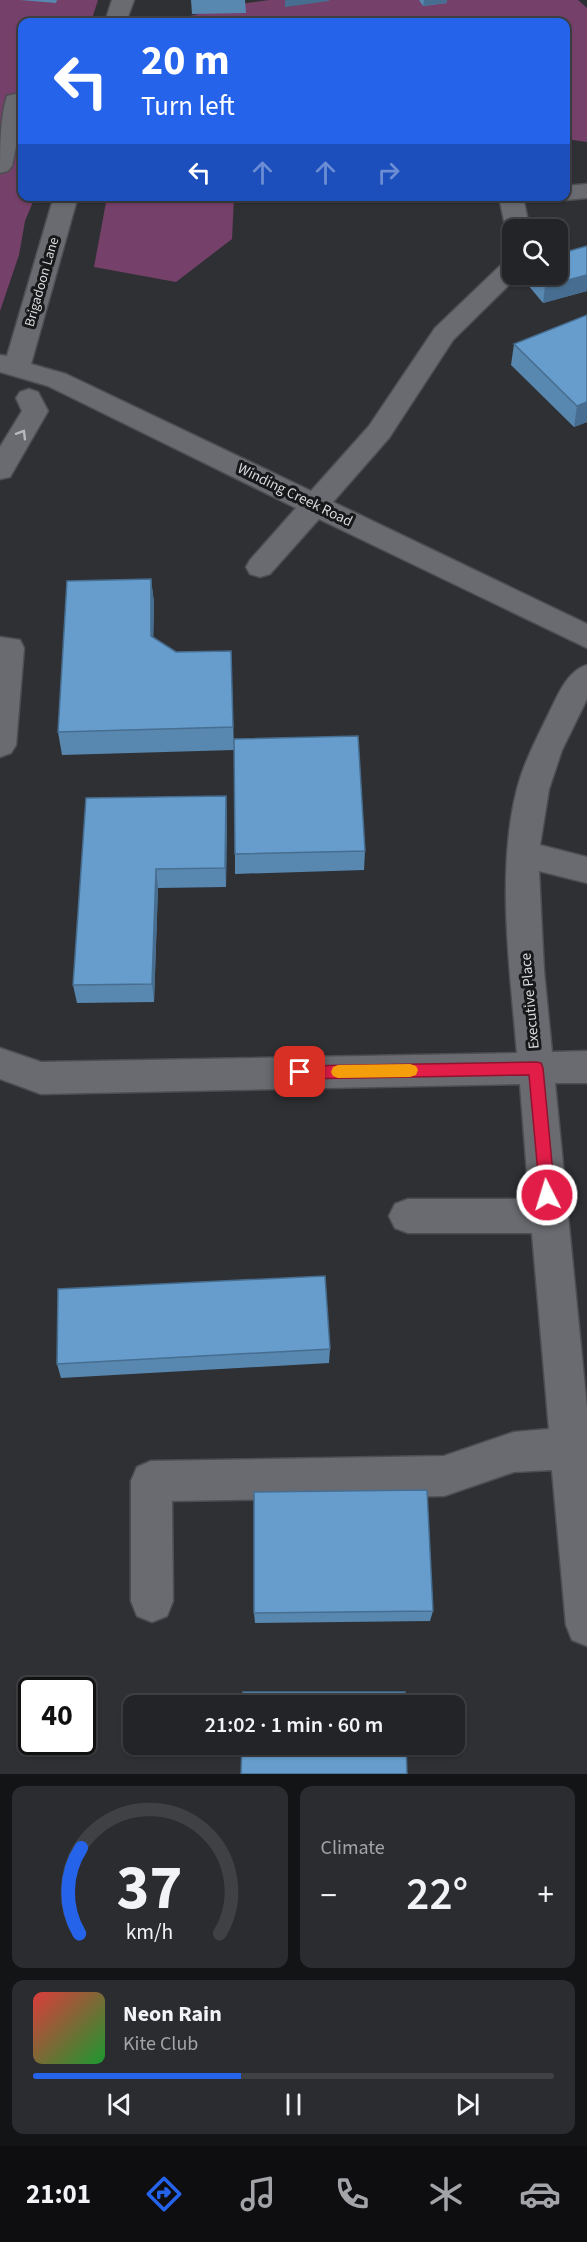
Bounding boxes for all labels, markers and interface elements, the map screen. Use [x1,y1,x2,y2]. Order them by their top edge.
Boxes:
text: 20 m [141,31,230,91]
icon: left [42,42,120,120]
text: Turn left [141,87,235,126]
icon: left [183,156,216,189]
icon: ahead [246,156,279,189]
icon: ahead [309,156,342,189]
icon: right [372,156,405,189]
map controls [502,219,568,285]
button: search [502,219,568,285]
street label: Brigadoon Lane [20,235,64,329]
one-way arrow [14,430,26,440]
street label: Winding Creek Road [234,458,356,532]
street label: Executive Place [515,952,545,1050]
pin [274,1046,325,1097]
icon: arrive [283,1055,316,1088]
position arrow [515,1163,579,1227]
speed limit sign: 40 [18,1677,96,1755]
text: 21:02 · 1 min · 60 m [205,1709,383,1741]
text: Climate [321,1834,385,1862]
text: 37 [117,1844,183,1933]
text: 22° [406,1863,468,1927]
text: − [321,1872,337,1919]
text: + [538,1872,554,1919]
text: km/h [126,1917,174,1948]
text: Neon Rain [123,1998,222,2030]
text: Kite Club [123,2030,198,2058]
icon: previous [103,2088,136,2121]
icon: pause [277,2088,310,2121]
icon: next [451,2088,484,2121]
icon: directions [143,2173,185,2215]
icon: music [237,2173,279,2215]
icon: phone [331,2173,373,2215]
icon: climate [425,2173,467,2215]
icon: car [519,2173,561,2215]
text: 21:01 [26,2175,91,2214]

